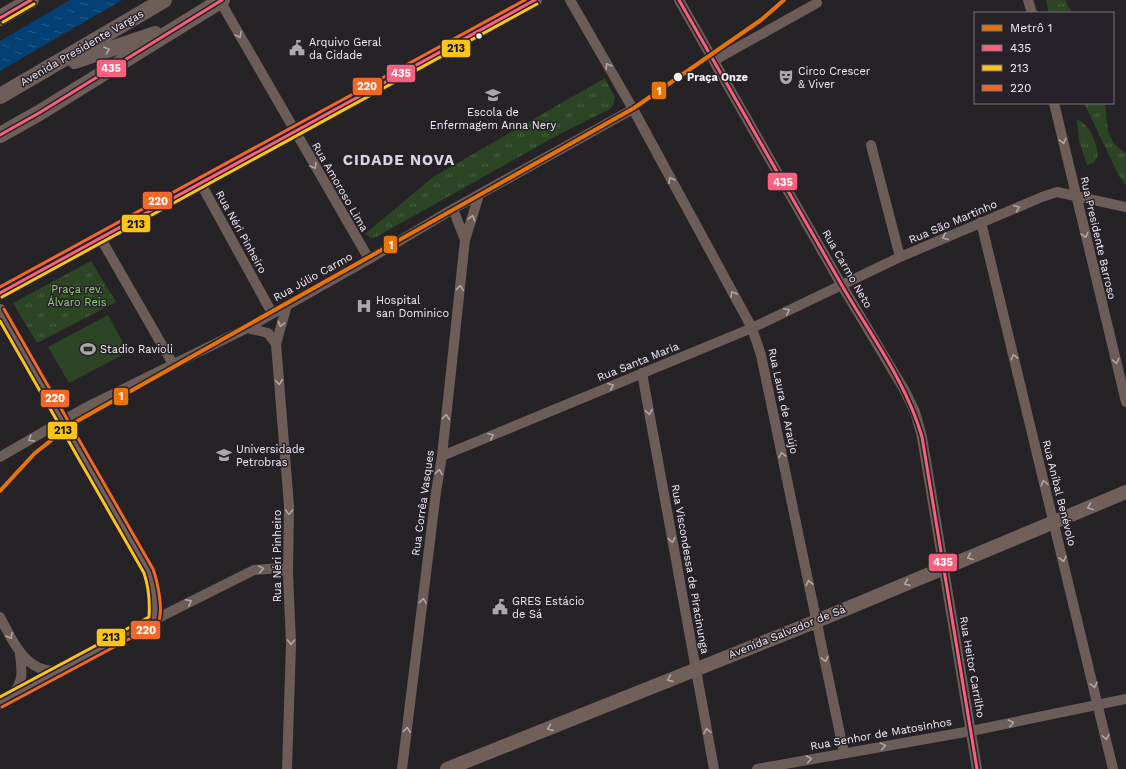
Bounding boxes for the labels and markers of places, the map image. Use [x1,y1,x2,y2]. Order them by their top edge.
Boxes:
unlabelled marker [474,31,484,41]
place label: Arquivo Geral da Cidade [309,36,382,62]
public building icon: Arquivo Geral da Cidade [288,39,306,57]
place label: Circo Crescer & Viver [798,65,871,91]
theatre icon: Circo Crescer & Viver [777,68,795,86]
marker: Praça Onze [672,71,684,83]
place label: Praça Onze [687,71,748,84]
school or university icon: Escola de Enfermagem Anna Nery [484,86,502,104]
place label: Escola de Enfermagem Anna Nery [430,106,557,132]
place label: Hospital san Dominico [376,294,449,320]
hospital icon: Hospital san Dominico [355,297,373,315]
sports icon: Stadio Ravioli [79,340,97,358]
place label: Stadio Ravioli [100,343,173,356]
place label: Universidade Petrobras [236,443,305,469]
school or university icon: Universidade Petrobras [215,446,233,464]
place label: GRES Estácio de Sá [512,595,584,621]
public building icon: GRES Estácio de Sá [491,598,509,616]

